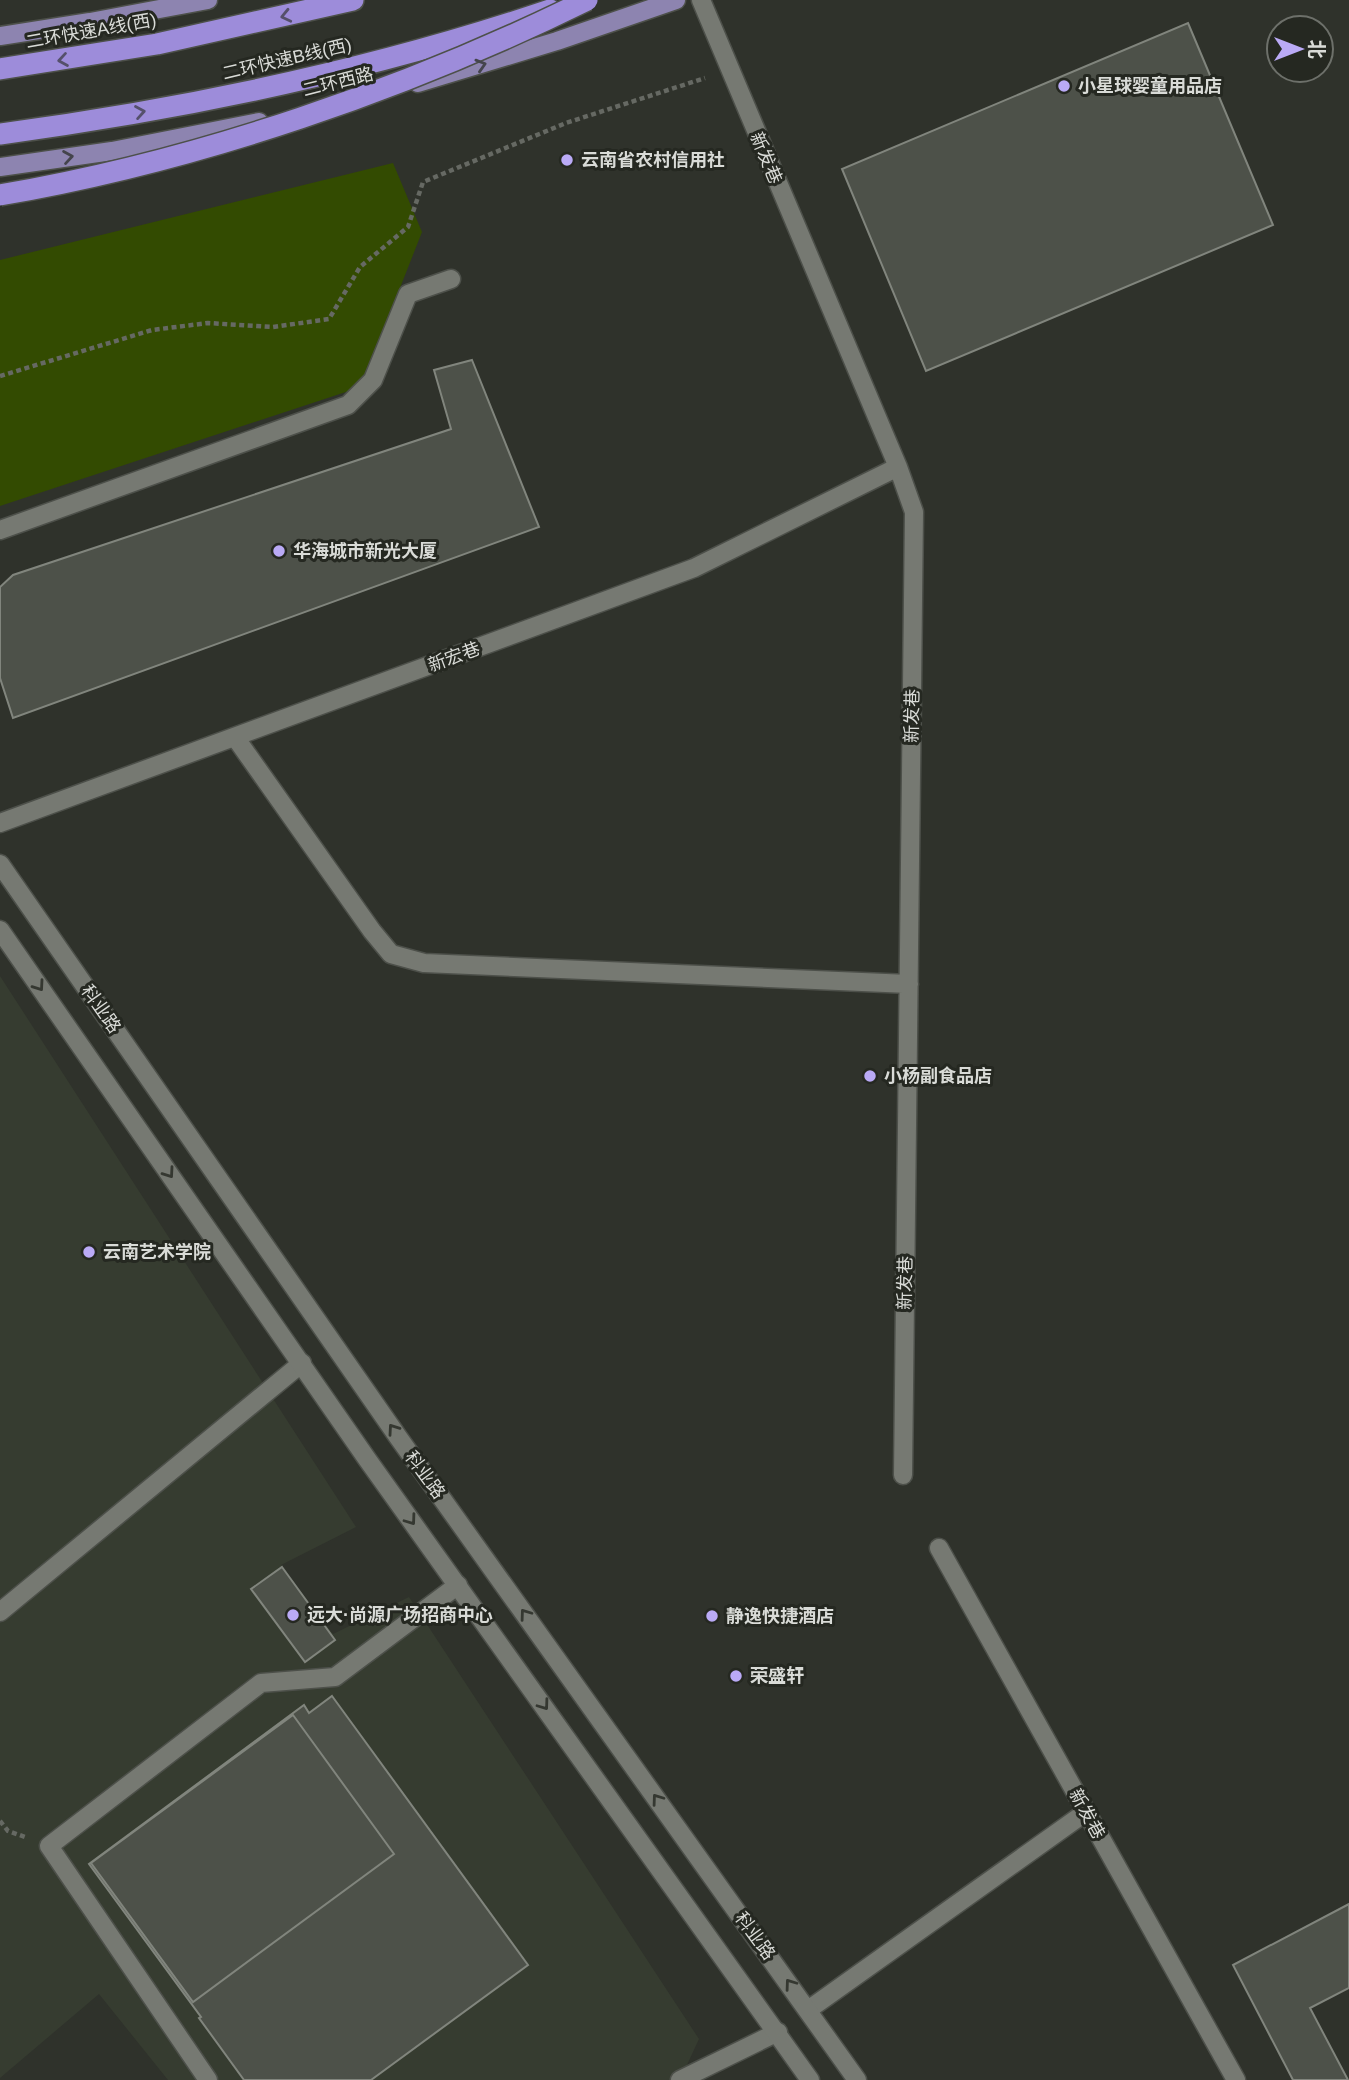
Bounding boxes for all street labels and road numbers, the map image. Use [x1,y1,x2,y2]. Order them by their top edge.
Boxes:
street label: 二环快速A线(西) [24,10,158,52]
street label: 二环快速B线(西) [220,34,354,84]
street label: 二环西路 [301,64,375,100]
street label: 新发巷 [746,129,786,187]
street label: 新宏巷 [425,638,483,676]
street label: 新发巷 [902,689,922,743]
street label: 科业路 [77,981,125,1037]
street label: 新发巷 [895,1256,915,1310]
street label: 科业路 [401,1447,449,1503]
street label: 新发巷 [1065,1786,1109,1842]
street label: 科业路 [731,1908,779,1964]

